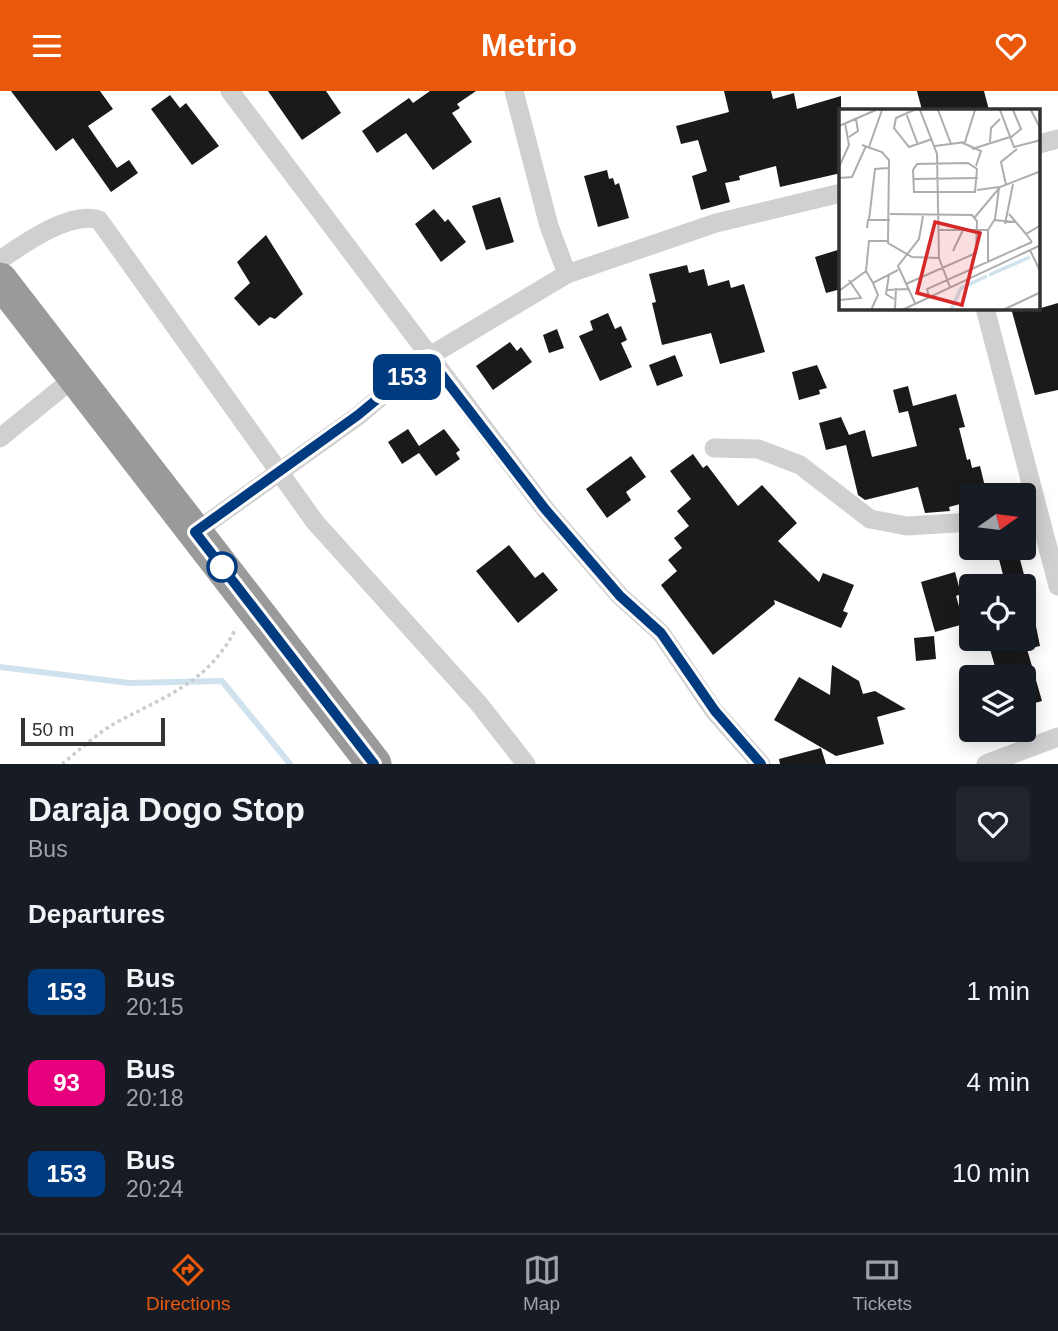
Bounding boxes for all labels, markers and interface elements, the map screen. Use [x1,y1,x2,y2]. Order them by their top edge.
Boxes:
icon: menu [28,27,66,65]
text: Metrio [481,27,577,63]
icon: heart [992,27,1030,65]
inset map [839,109,1040,310]
line badge: 153 [367,354,447,400]
text: 153 [387,363,427,390]
north arrow [959,483,1036,560]
map controls [959,483,1036,742]
unlabelled marker [207,552,237,582]
button: locate [959,574,1036,651]
button: layers [959,665,1036,742]
scale bar [21,715,164,747]
text: 50 m [32,719,74,740]
button: heart [956,787,1030,861]
text: Daraja Dogo Stop [28,791,305,828]
text: Bus [28,836,68,862]
text: Departures [28,899,165,929]
text: Bus [126,963,175,993]
text: 1 min [966,976,1030,1006]
text: 153 [46,978,87,1005]
text: 20:15 [126,994,184,1020]
text: Bus [126,1054,175,1084]
text: 4 min [966,1067,1030,1097]
text: 93 [53,1069,80,1096]
text: 20:18 [126,1085,184,1111]
text: Bus [126,1145,175,1175]
text: 10 min [952,1158,1030,1188]
text: 153 [46,1160,87,1187]
text: 20:24 [126,1176,184,1202]
tab: Directions [146,1251,230,1315]
tab: Map [523,1251,561,1315]
tab: Tickets [853,1251,912,1315]

